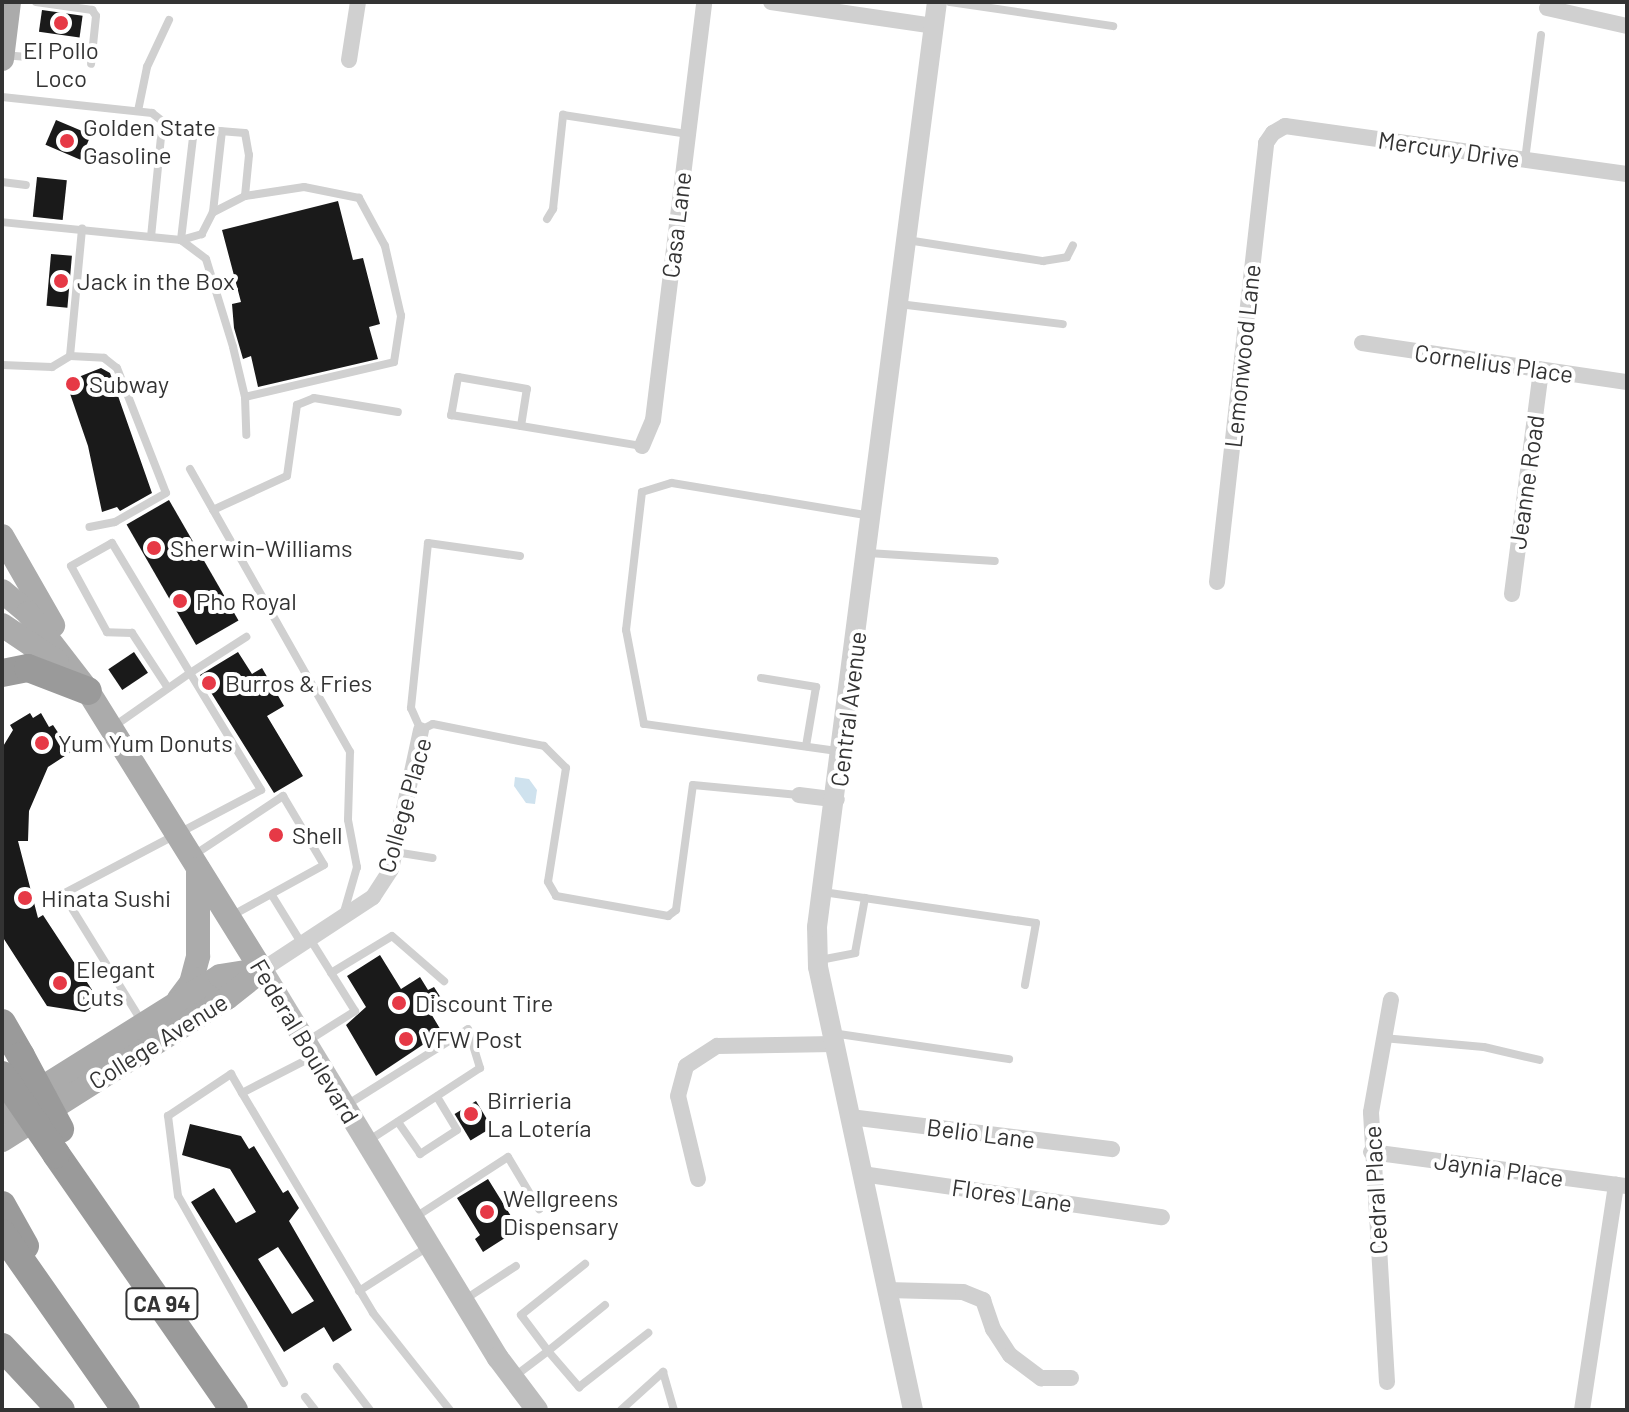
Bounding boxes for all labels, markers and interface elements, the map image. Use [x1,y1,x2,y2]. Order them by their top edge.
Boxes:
marker: El Pollo Loco [52,14,70,32]
place label: El Pollo Loco [23,36,99,92]
place label: Golden State Gasoline [83,113,216,169]
street label: Mercury Drive [1376,125,1522,173]
marker: Golden State Gasoline [58,132,76,150]
street label: Casa Lane [655,170,697,280]
street label: Lemonwood Lane [1218,263,1266,449]
place label: Jack in the Box [77,267,235,295]
marker: Jack in the Box [52,272,70,290]
street label: Cornelius Place [1413,338,1575,388]
place label: Subway [89,370,169,398]
marker: Subway [64,375,82,393]
street label: Jeanne Road [1502,413,1550,551]
place label: Sherwin-Williams [170,534,353,562]
marker: Sherwin-Williams [145,539,163,557]
place label: Pho Royal [196,587,297,615]
marker: Pho Royal [171,592,189,610]
street label: Central Avenue [824,630,872,788]
place label: Burros & Fries [225,669,372,697]
marker: Burros & Fries [200,674,218,692]
place label: Yum Yum Donuts [58,729,233,757]
marker: Yum Yum Donuts [33,734,51,752]
street label: College Place [371,734,437,876]
place label: Shell [292,821,343,849]
marker: Shell [267,826,285,844]
place label: Hinata Sushi [41,884,171,912]
marker: Hinata Sushi [16,889,34,907]
street label: Federal Boulevard [245,954,365,1128]
place label: Elegant Cuts [76,955,156,1011]
marker: Elegant Cuts [51,974,69,992]
street label: College Avenue [83,987,233,1095]
place label: Discount Tire [415,989,553,1017]
marker: Discount Tire [390,994,408,1012]
place label: VFW Post [422,1025,522,1053]
marker: VFW Post [397,1030,415,1048]
place label: Birrieria La Lotería [487,1086,592,1142]
marker: Birrieria La Lotería [462,1105,480,1123]
street label: Belio Lane [925,1112,1037,1154]
street label: Cedral Place [1357,1125,1393,1255]
street label: Jaynia Place [1432,1146,1566,1192]
street label: Flores Lane [950,1172,1074,1218]
place label: Wellgreens Dispensary [503,1184,619,1240]
marker: Wellgreens Dispensary [478,1203,496,1221]
road number: CA 94 [124,1286,200,1322]

